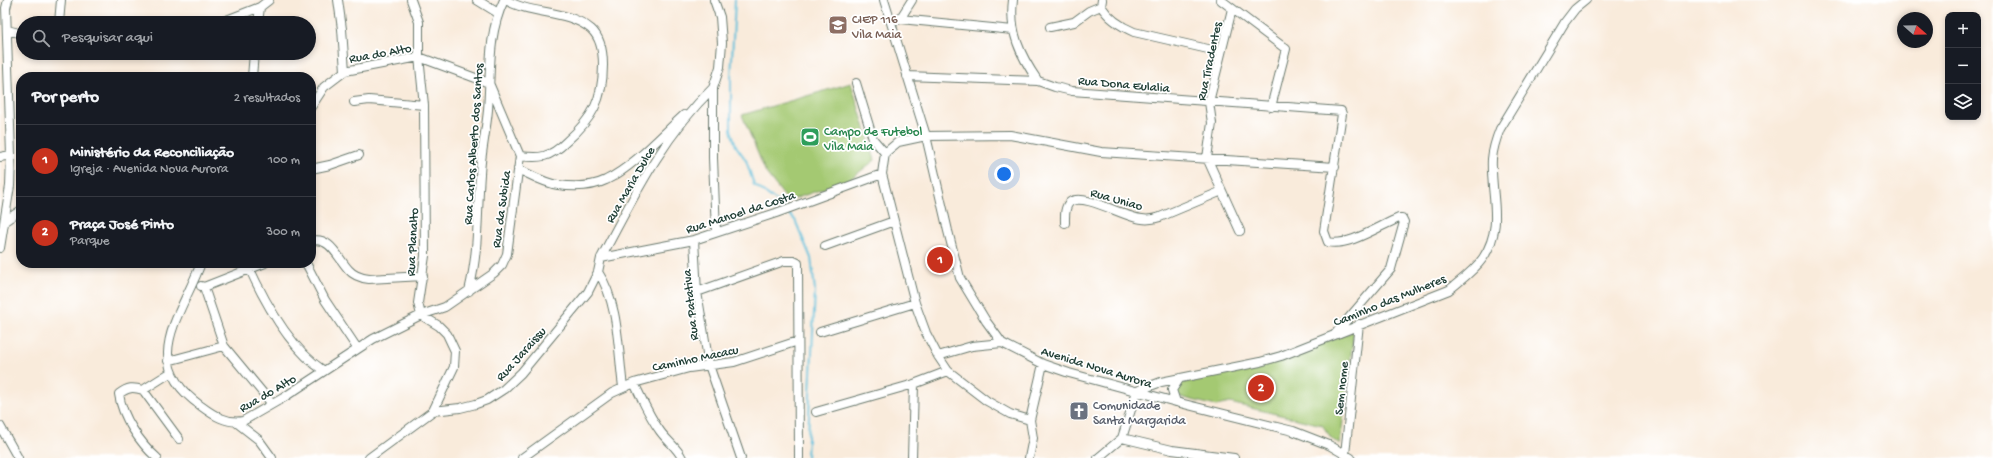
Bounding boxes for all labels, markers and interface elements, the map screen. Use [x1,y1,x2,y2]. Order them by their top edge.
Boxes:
north arrow [1897,12,1933,48]
map controls [1945,12,1981,120]
button: + [1945,12,1981,48]
place label: CIEP 116 Vila Maia [851,13,902,43]
school or university icon: CIEP 116 Vila Maia [827,14,849,36]
search box [16,16,316,60]
street label: Rua Tiradentes [1195,20,1226,102]
icon: search [30,27,52,49]
text: Pesquisar aqui [62,29,153,47]
street label: Rua do Alto [348,42,413,67]
button: − [1945,48,1981,84]
street label: Rua Carlos Alberto dos Santos [461,62,488,225]
street label: Rua Dona Eulalia [1077,74,1171,97]
button: layers [1945,84,1981,120]
text: Por perto [32,88,99,108]
text: 2 resultados [234,91,300,106]
place label: Campo de Futebol Vila Maia [823,125,923,155]
sports icon: Campo de Futebol Vila Maia [799,126,821,148]
text: Ministério da Reconciliação [70,144,234,162]
street label: Rua Maria Dulce [603,144,659,226]
text: 1 [42,153,48,168]
text: 100 m [268,153,300,168]
text: Igreja · Avenida Nova Aurora [70,162,228,177]
your location [994,164,1014,184]
street label: Rua da Subida [490,169,515,249]
street label: Rua Uniao [1088,186,1144,215]
street label: Rua Manoel da Costa [684,188,798,238]
street label: Rua Planalto [404,207,423,277]
text: Praça José Pinto [70,216,174,234]
text: 2 [42,225,48,240]
text: 300 m [266,225,300,240]
text: Parque [70,234,110,249]
pin: 1 [927,245,953,275]
street label: Rua Patativa [680,268,703,341]
street label: Caminho das Mulheres [1332,271,1449,331]
street label: Rua Jaraissu [494,325,550,385]
street label: Caminho Macacu [651,343,740,376]
street label: Avenida Nova Aurora [1039,344,1154,393]
street label: Sem nome [1332,360,1353,416]
street label: Rua do Alto [237,372,300,416]
pin: 2 [1248,373,1274,403]
place label: Comunidade Santa Margarida [1093,399,1187,429]
church icon: Comunidade Santa Margarida [1068,400,1090,422]

